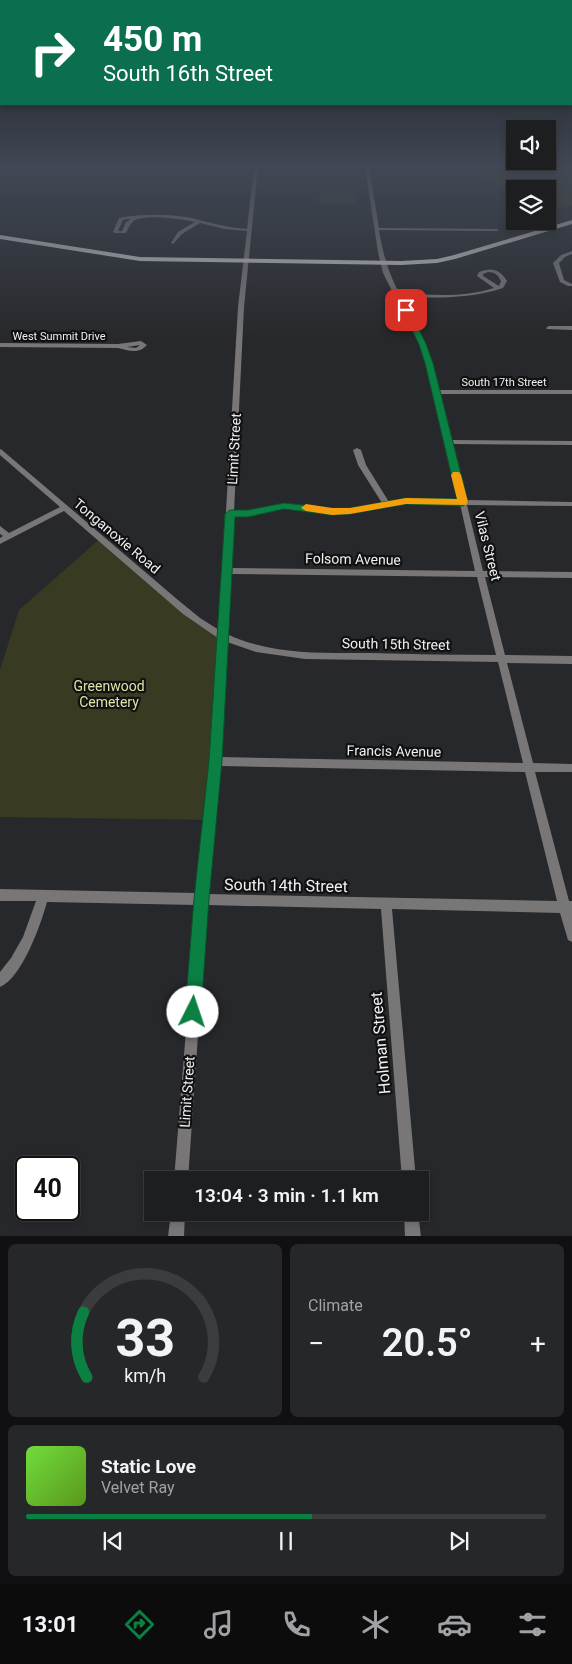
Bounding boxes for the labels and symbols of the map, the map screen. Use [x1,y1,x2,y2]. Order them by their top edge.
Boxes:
pin [385,289,427,331]
street label: West Summit Drive [12,330,106,343]
street label: South 17th Street [461,376,547,389]
street label: Limit Street [224,412,244,485]
street label: Tonganoxie Road [71,495,163,577]
street label: Vilas Street [472,510,504,583]
street label: Folsom Avenue [305,550,401,568]
street label: South 15th Street [342,635,451,653]
park label: Greenwood Cemetery [73,678,145,710]
street label: Francis Avenue [347,742,441,760]
street label: South 14th Street [224,875,348,896]
position arrow [166,985,218,1037]
street label: Holman Street [367,991,394,1095]
street label: Limit Street [177,1055,198,1128]
speed limit sign: 40 [15,1156,80,1221]

